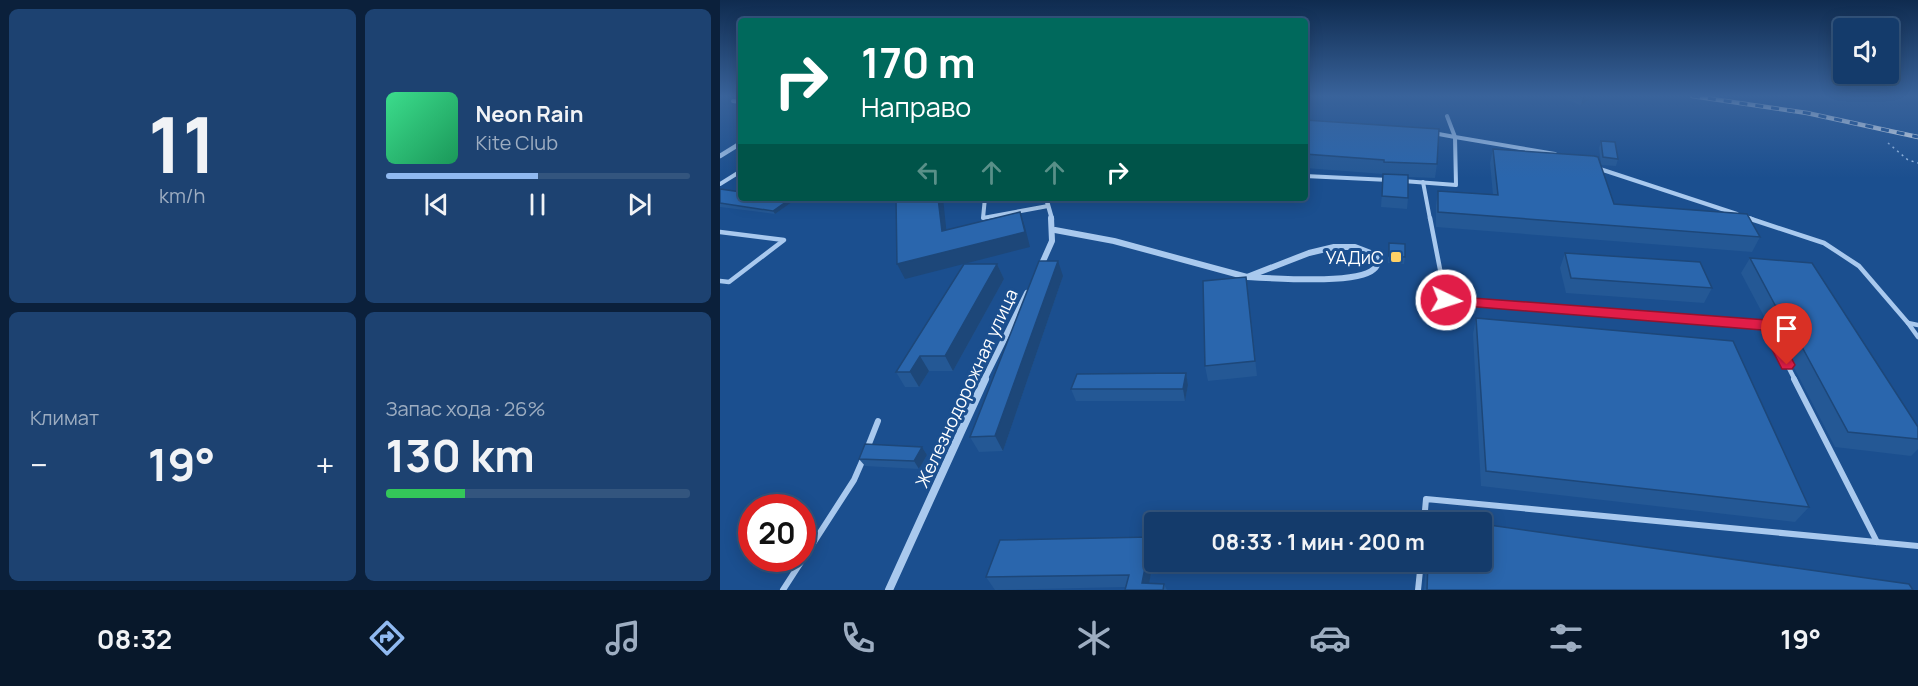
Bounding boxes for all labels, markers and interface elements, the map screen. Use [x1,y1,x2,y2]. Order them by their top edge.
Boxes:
map controls [1833,18,1899,84]
button: sound [1833,18,1899,84]
text: 170 m [861,33,976,91]
icon: right [762,42,840,120]
text: Направо [861,88,971,125]
text: 11 [148,90,216,196]
text: Neon Rain [476,99,583,129]
text: Kite Club [476,129,558,156]
icon: left [912,156,945,189]
icon: ahead [975,156,1008,189]
icon: ahead [1038,156,1071,189]
icon: right [1101,156,1134,189]
text: km/h [159,182,206,209]
icon: previous [420,188,453,221]
icon: pause [521,188,554,221]
icon: next [623,188,656,221]
place label: УАДиС [1326,245,1384,269]
marker: УАДиС [1389,250,1403,264]
position arrow [1414,268,1478,332]
street label: Железнодорожная улица [909,285,1023,491]
pin [1761,303,1812,365]
icon: arrive [1770,312,1803,345]
text: Запас хода · 26% [386,395,546,422]
text: Климат [30,404,99,431]
text: 130 km [386,424,535,486]
text: 19° [148,433,216,495]
text: − [30,442,48,487]
text: + [315,442,334,487]
speed limit sign: 20 [738,494,816,572]
text: 08:33 · 1 мин · 200 m [1211,527,1425,557]
icon: directions [366,617,408,659]
icon: music [602,617,644,659]
icon: phone [837,617,879,659]
icon: climate [1073,617,1115,659]
icon: car [1309,617,1351,659]
icon: filters [1545,617,1587,659]
text: 08:32 [97,620,172,657]
text: 19° [1780,620,1821,657]

